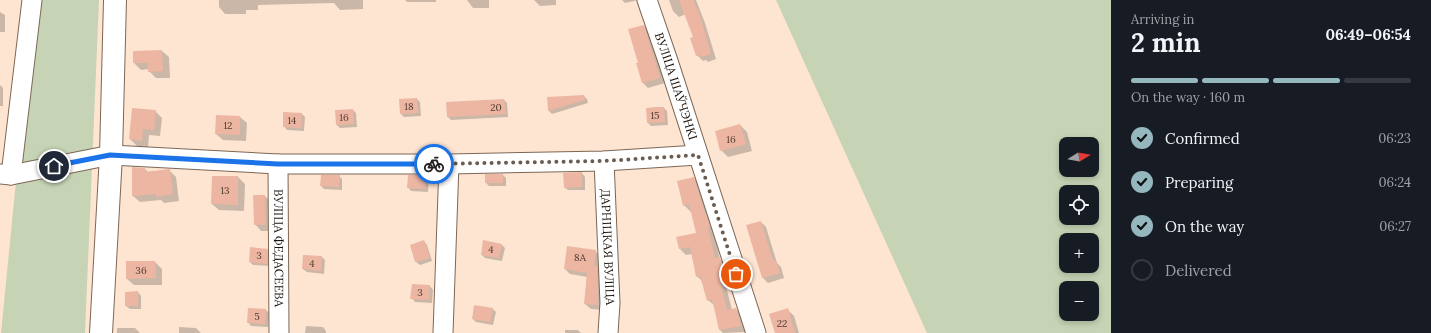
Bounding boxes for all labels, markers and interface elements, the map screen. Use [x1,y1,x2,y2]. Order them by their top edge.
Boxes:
text: Arriving in [1131,11,1194,28]
text: 06:49–06:54 [1325,25,1411,44]
text: 2 min [1131,26,1201,59]
street label: ВУЛІЦА ШАЎЧЭНКІ [652,30,701,142]
text: On the way · 160 m [1131,89,1245,106]
house number: 18 [404,100,414,113]
house number: 20 [490,101,502,114]
house number: 15 [650,109,660,122]
house number: 16 [339,111,349,124]
house number: 14 [287,114,297,127]
house number: 12 [223,119,233,132]
icon: check [1131,127,1153,149]
text: Confirmed [1165,129,1240,148]
text: 06:23 [1378,130,1411,147]
house number: 16 [726,133,736,146]
north arrow [1059,137,1099,177]
map controls [1059,137,1099,321]
courier [414,144,454,184]
pin [37,149,71,183]
icon: bike [423,153,445,175]
icon: home [43,155,65,177]
icon: check [1131,171,1153,193]
text: Preparing [1165,173,1233,192]
text: 06:24 [1378,174,1411,191]
house number: 13 [220,184,230,197]
button: locate [1059,185,1099,225]
street label: ВУЛІЦА ФЕДАСЕЕВА [271,189,287,308]
street label: ДАРНІЦКАЯ ВУЛІЦА [598,189,618,306]
icon: check [1131,215,1153,237]
text: On the way [1165,217,1244,236]
text: 06:27 [1379,218,1411,235]
button: + [1059,233,1099,273]
house number: 4 [488,243,494,256]
house number: 3 [256,249,262,262]
house number: 8А [574,251,587,264]
house number: 4 [309,257,315,270]
pin [719,257,753,291]
text: Delivered [1165,261,1232,280]
icon: bag [725,263,747,285]
house number: 36 [135,264,147,277]
button: − [1059,281,1099,321]
house number: 3 [417,286,423,299]
house number: 5 [254,310,260,323]
house number: 22 [777,317,787,330]

